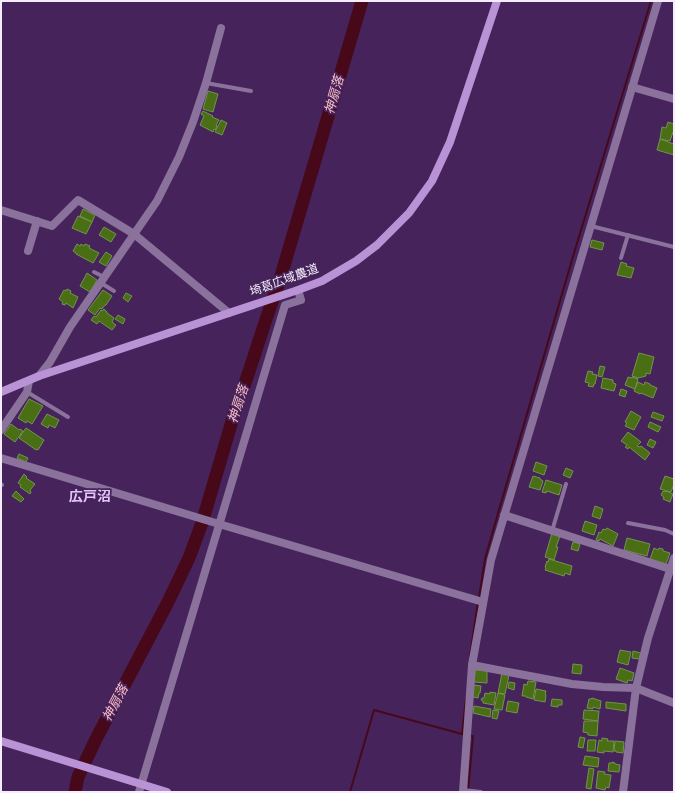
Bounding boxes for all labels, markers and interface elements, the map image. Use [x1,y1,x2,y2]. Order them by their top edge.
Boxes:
water label: 神扇落 [320,72,348,116]
street label: 埼葛広域農道 [247,260,321,300]
water label: 神扇落 [224,381,253,425]
district label: 広戸沼 [69,487,111,505]
water label: 神扇落 [98,680,133,724]

